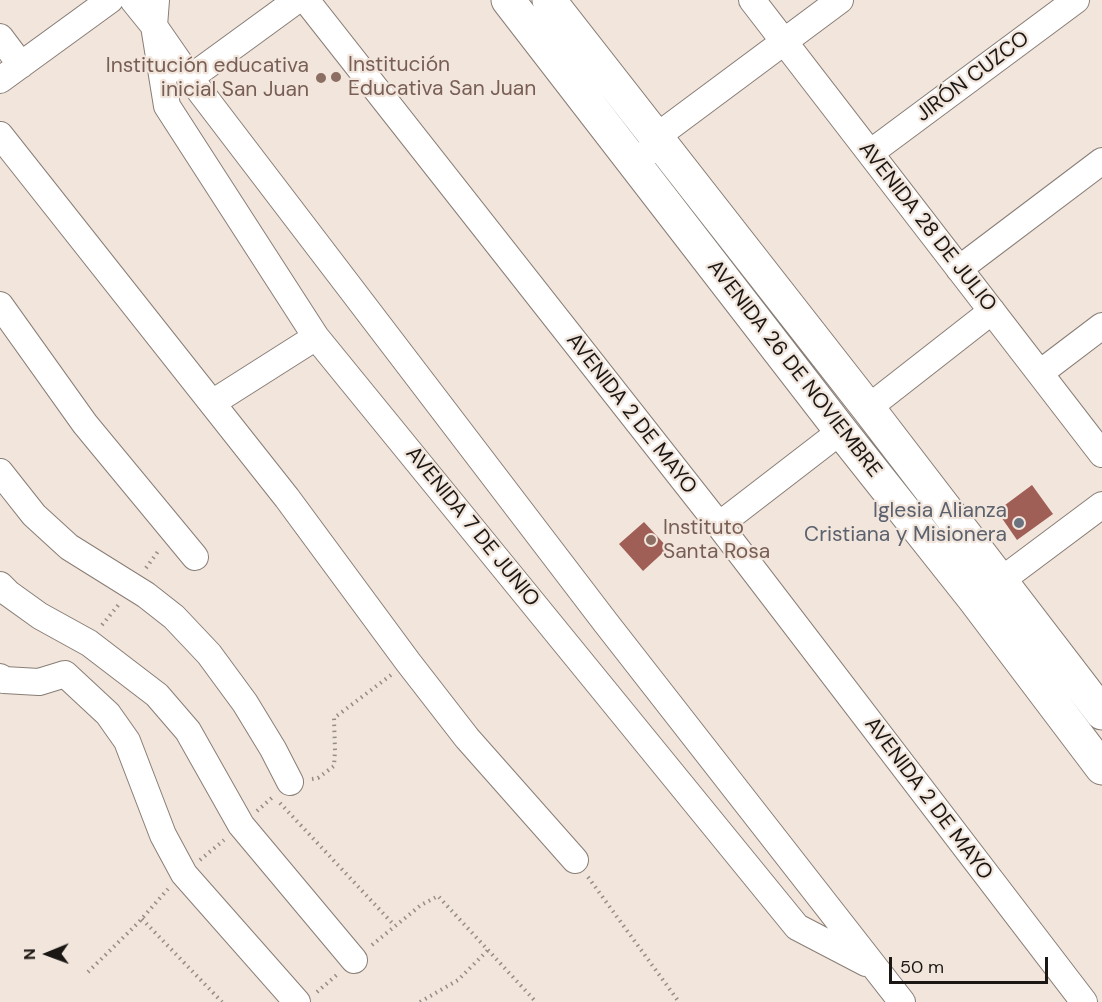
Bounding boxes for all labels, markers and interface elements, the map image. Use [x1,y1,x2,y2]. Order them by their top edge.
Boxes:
street label: JIRÓN CUZCO [911,26,1035,128]
place label: Institución Educativa San Juan [348,52,536,102]
place label: Institución educativa inicial San Juan [106,53,309,103]
marker: Institución Educativa San Juan [329,70,343,84]
marker: Institución educativa inicial San Juan [314,71,328,85]
street label: AVENIDA 28 DE JULIO [853,137,1001,317]
street label: AVENIDA 26 DE NOVIEMBRE [701,255,887,483]
street label: AVENIDA 2 DE MAYO [560,329,702,499]
street label: AVENIDA 7 DE JUNIO [400,442,544,612]
place label: Iglesia Alianza Cristiana y Misionera [804,498,1007,548]
place label: Instituto Santa Rosa [663,515,770,565]
marker: Iglesia Alianza Cristiana y Misionera [1012,516,1026,530]
marker: Instituto Santa Rosa [644,533,658,547]
street label: AVENIDA 2 DE MAYO [859,713,997,885]
north arrow [18,924,78,984]
scale bar [892,945,1051,983]
text: N [19,948,40,960]
text: 50 m [900,955,944,979]

